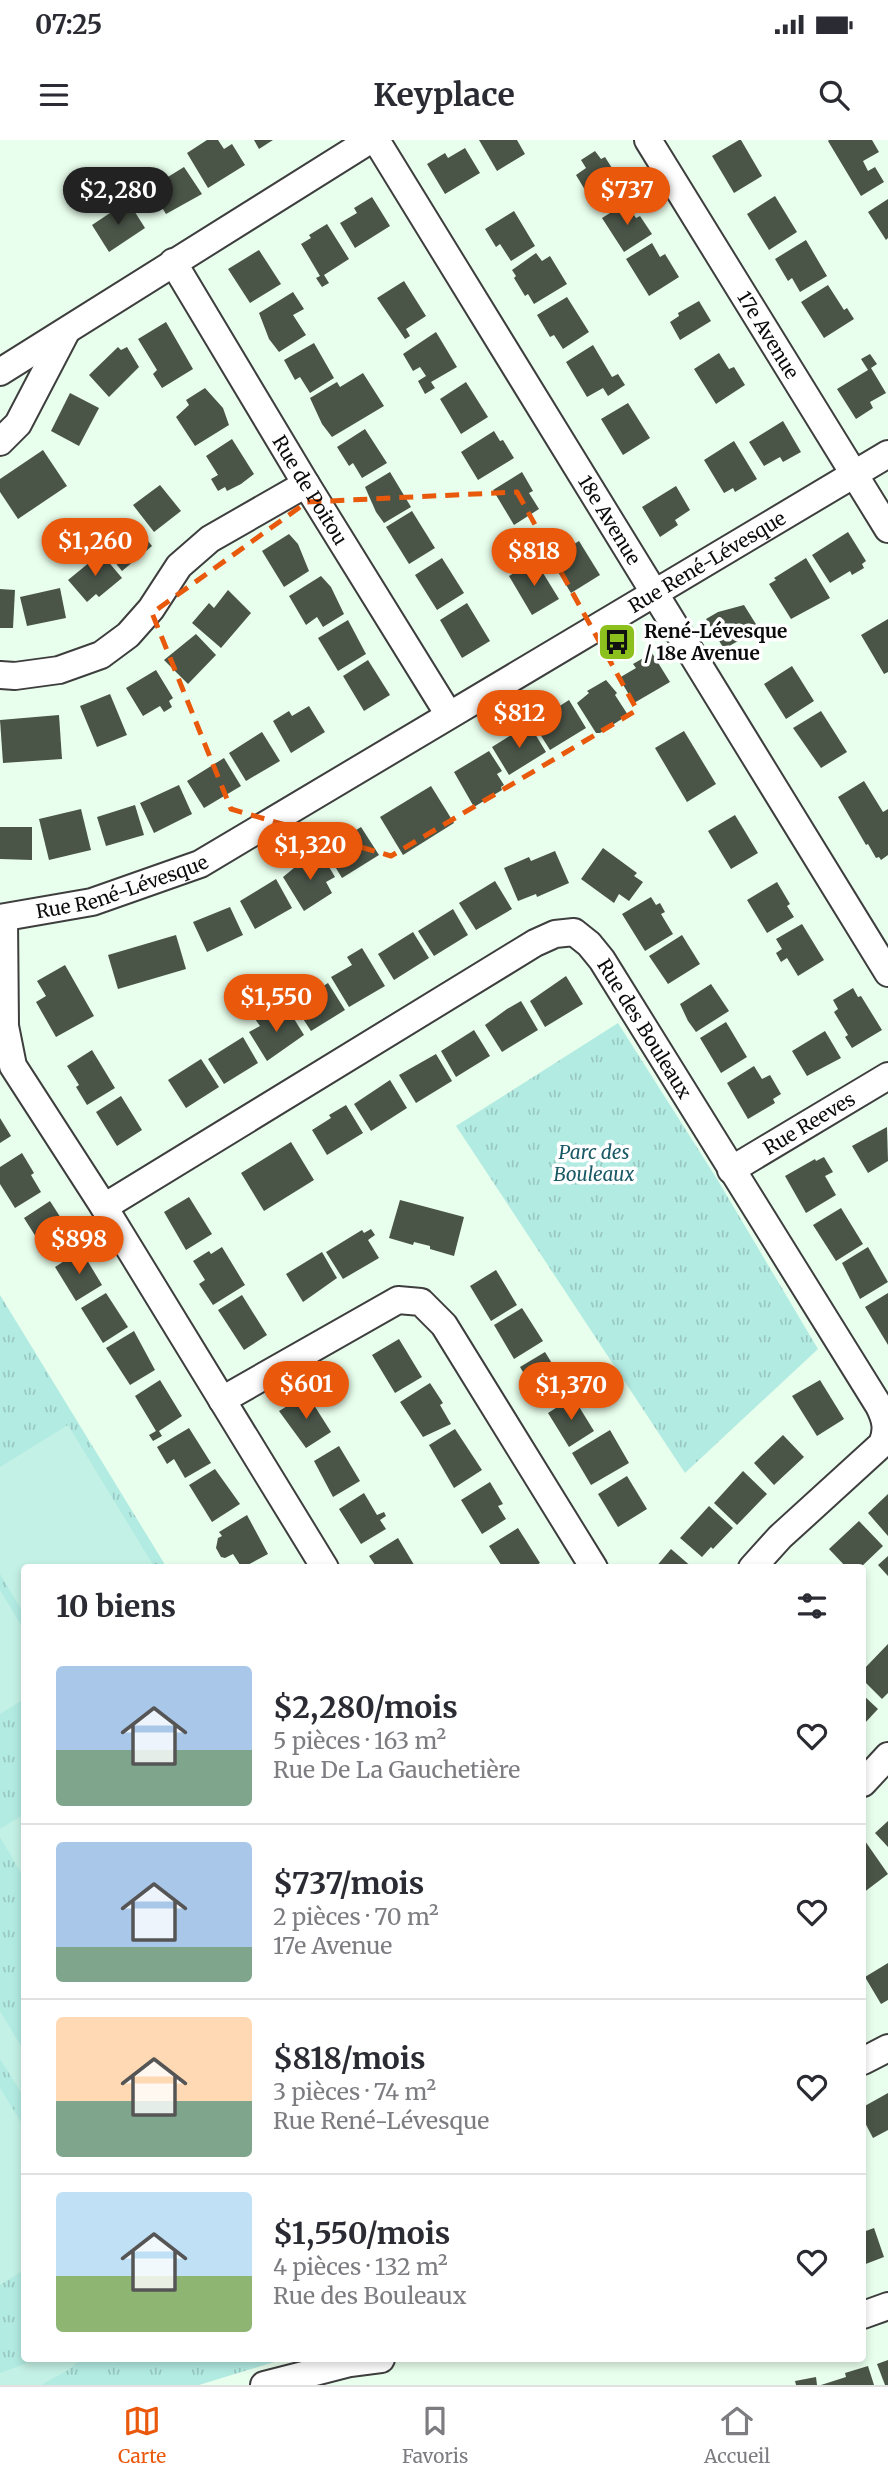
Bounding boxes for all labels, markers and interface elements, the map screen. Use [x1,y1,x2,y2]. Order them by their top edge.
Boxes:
text: 07:25 [35,8,102,41]
text: Keyplace [373,75,515,115]
icon: menu [35,76,73,114]
icon: search [815,76,853,114]
pin: $2,280 [61,168,175,227]
pin: $737 [586,168,668,227]
text: $2,280 [79,175,157,204]
text: $737 [600,175,654,204]
street label: 17e Avenue [732,287,804,383]
street label: Rue de Poitou [267,431,353,549]
street label: 18e Avenue [573,471,646,569]
street label: Rue René-Lévesque [624,506,790,618]
pin: $1,260 [38,518,152,578]
text: $1,260 [58,526,132,555]
pin: $818 [493,528,575,588]
text: $818 [508,536,560,565]
place label: René-Lévesque / 18e Avenue [644,619,787,665]
bus stop icon: René-Lévesque / 18e Avenue [596,621,638,663]
pin: $812 [478,690,560,750]
text: $812 [493,698,545,727]
pin: $1,320 [253,822,367,882]
text: $1,320 [274,830,347,859]
street label: Rue René-Lévesque [34,850,213,924]
street label: Rue des Bouleaux [592,954,697,1103]
pin: $1,550 [219,974,333,1034]
text: $1,550 [240,982,312,1011]
street label: Rue Reeves [759,1087,859,1160]
park label: Parc des Bouleaux [554,1140,635,1186]
pin: $898 [38,1216,120,1276]
text: $898 [51,1224,107,1253]
pin: $601 [265,1362,347,1421]
pin: $1,370 [514,1362,628,1422]
text: $601 [279,1369,333,1398]
text: $1,370 [535,1370,607,1399]
text: 10 biens [56,1587,176,1625]
icon: filters [793,1587,831,1625]
text: $2,280/mois [273,1688,458,1726]
icon: home [112,1694,196,1778]
icon: heart [793,1717,831,1755]
text: 5 pièces · 163 m² [273,1726,446,1755]
text: Rue De La Gauchetière [273,1755,520,1784]
text: $737/mois [273,1864,424,1902]
icon: home [112,1870,196,1954]
icon: heart [793,1893,831,1931]
text: 2 pièces · 70 m² [273,1902,439,1931]
text: 17e Avenue [273,1931,392,1960]
text: $818/mois [273,2039,425,2077]
icon: home [112,2045,196,2129]
icon: heart [793,2068,831,2106]
text: 3 pièces · 74 m² [273,2077,436,2106]
text: Rue René-Lévesque [273,2106,489,2135]
text: $1,550/mois [273,2214,450,2252]
icon: home [112,2220,196,2304]
icon: heart [793,2243,831,2281]
text: 4 pièces · 132 m² [273,2252,448,2281]
text: Rue des Bouleaux [273,2281,466,2310]
tab: Carte [118,2402,166,2468]
tab: Favoris [402,2402,468,2468]
tab: Accueil [704,2402,770,2468]

